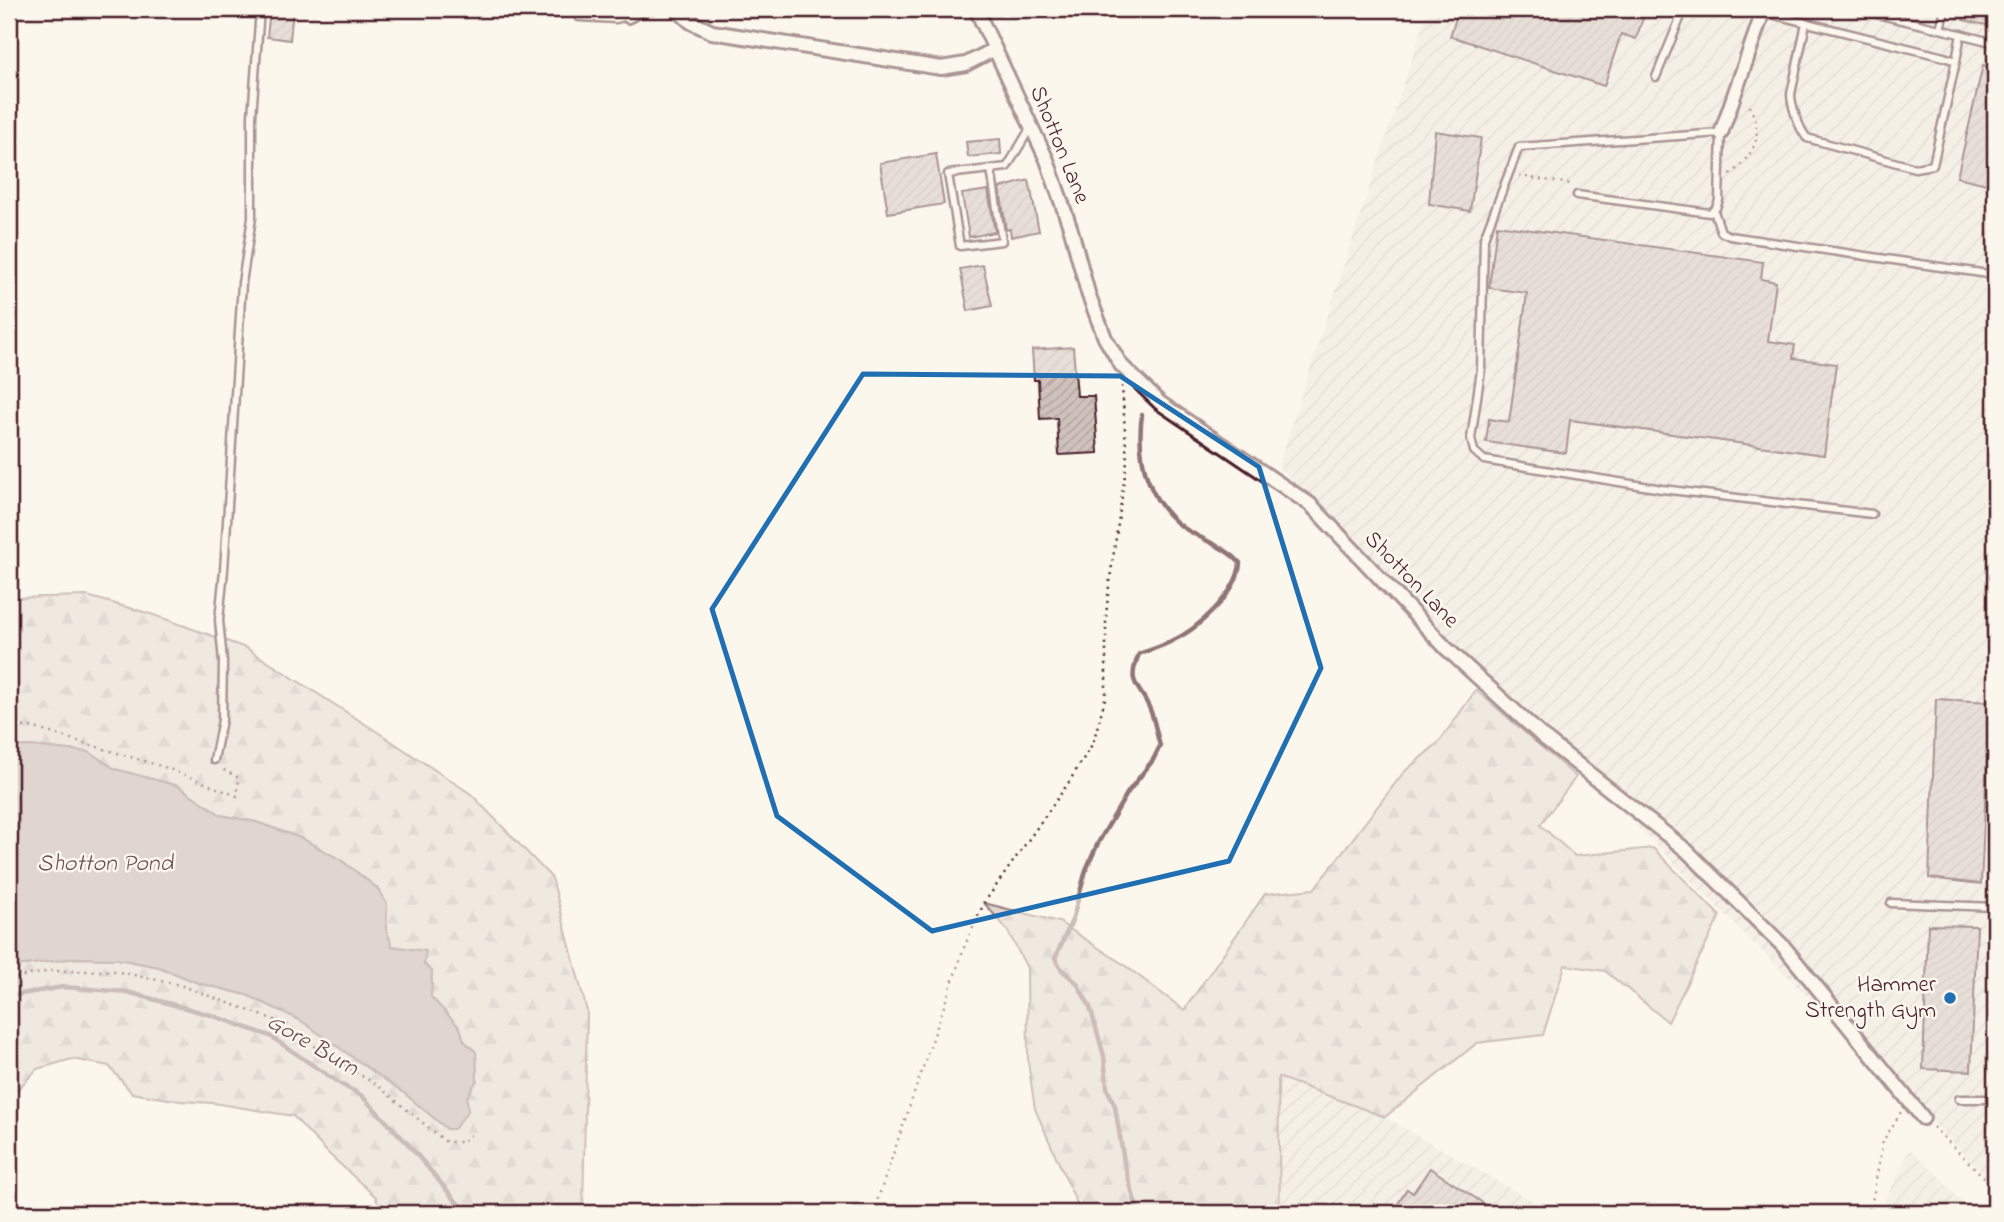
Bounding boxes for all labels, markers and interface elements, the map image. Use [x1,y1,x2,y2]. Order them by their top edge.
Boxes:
street label: Shotton Lane [1020,81,1098,210]
street label: Shotton Lane [1356,524,1467,637]
water label: Shotton Pond [37,847,175,882]
place label: Hammer Strength Gym [1805,969,1937,1030]
marker: Hammer Strength Gym [1942,990,1958,1006]
water label: Gore Burn [260,1006,365,1087]

